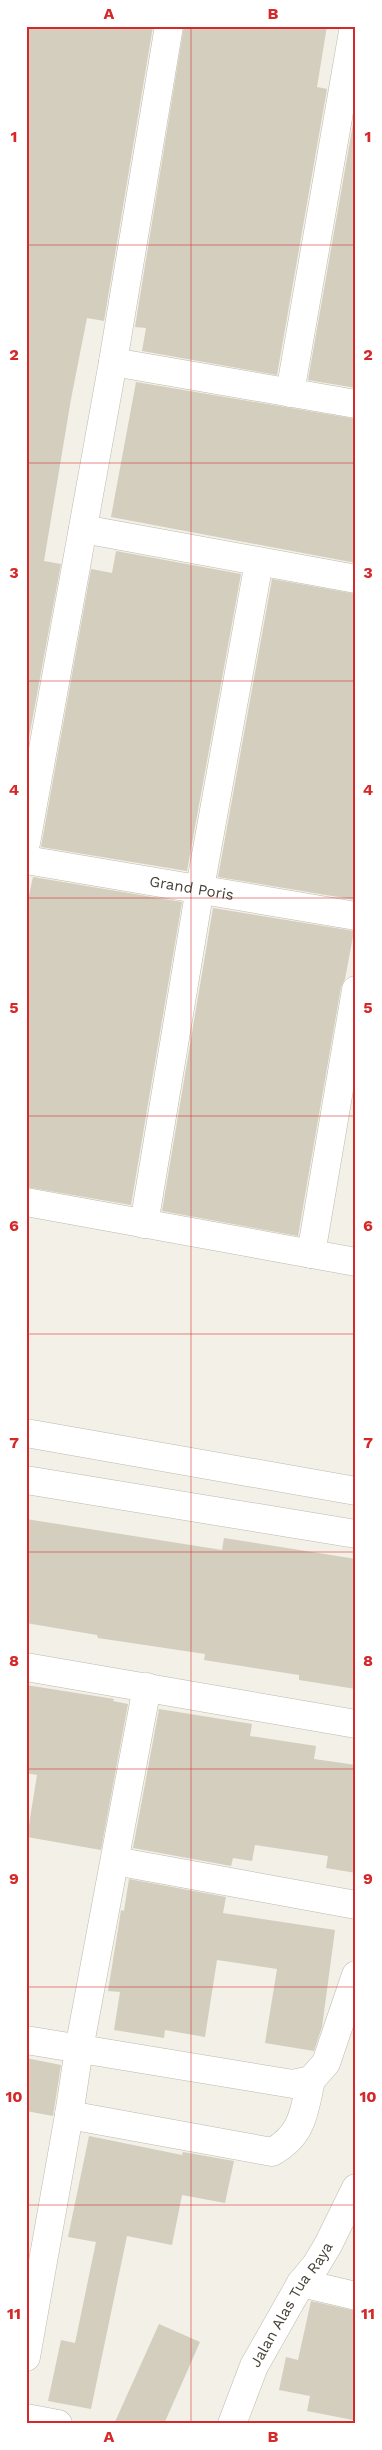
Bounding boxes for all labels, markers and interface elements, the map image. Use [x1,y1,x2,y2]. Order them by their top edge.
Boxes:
text: A [104,4,115,23]
text: B [268,4,279,23]
text: 1 [11,127,17,146]
text: 1 [365,127,371,146]
text: 2 [9,345,19,364]
text: 2 [363,345,373,364]
text: 3 [9,563,19,582]
text: 3 [363,563,373,582]
text: 4 [9,780,19,799]
text: 4 [363,780,373,799]
street label: Grand Poris [148,872,235,904]
text: 5 [9,998,19,1017]
text: 5 [363,998,373,1017]
text: 6 [9,1216,19,1235]
text: 6 [363,1216,373,1235]
text: 7 [9,1433,19,1452]
text: 7 [363,1433,373,1452]
text: 8 [9,1651,19,1670]
text: 8 [363,1651,373,1670]
text: 9 [9,1869,19,1888]
text: 9 [363,1869,373,1888]
text: 10 [5,2087,23,2106]
text: 10 [359,2087,377,2106]
street label: Jalan Alas Tua Raya [246,2238,337,2370]
text: 11 [7,2304,21,2323]
text: 11 [361,2304,375,2323]
text: A [104,2427,115,2446]
text: B [268,2427,279,2446]

